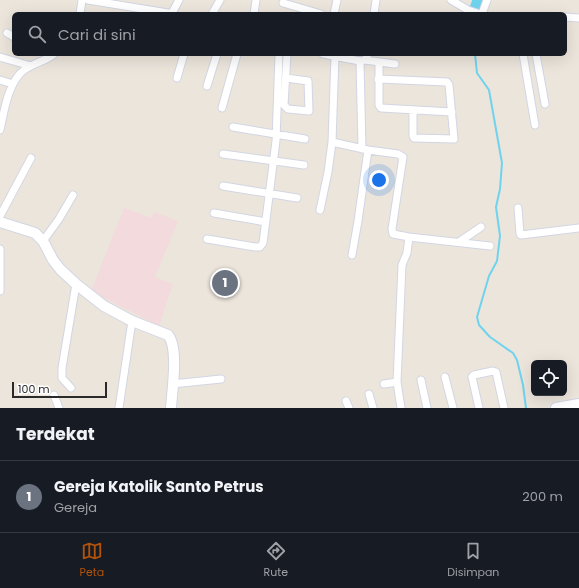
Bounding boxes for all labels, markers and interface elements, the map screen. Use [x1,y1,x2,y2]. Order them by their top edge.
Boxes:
search box [12,12,567,56]
icon: search [26,23,48,45]
text: Cari di sini [58,24,136,45]
your location [369,170,389,190]
pin: 1 [212,268,238,298]
map controls [531,360,567,396]
button: locate [531,360,567,396]
scale bar [12,380,107,399]
text: 100 m [18,381,50,397]
text: Terdekat [16,422,95,446]
text: Gereja Katolik Santo Petrus [54,476,264,497]
text: 1 [27,487,31,506]
text: 200 m [522,487,563,506]
text: Gereja [54,498,97,517]
tab: Peta [80,540,104,581]
tab: Rute [263,540,288,581]
tab: Disimpan [447,540,499,581]

